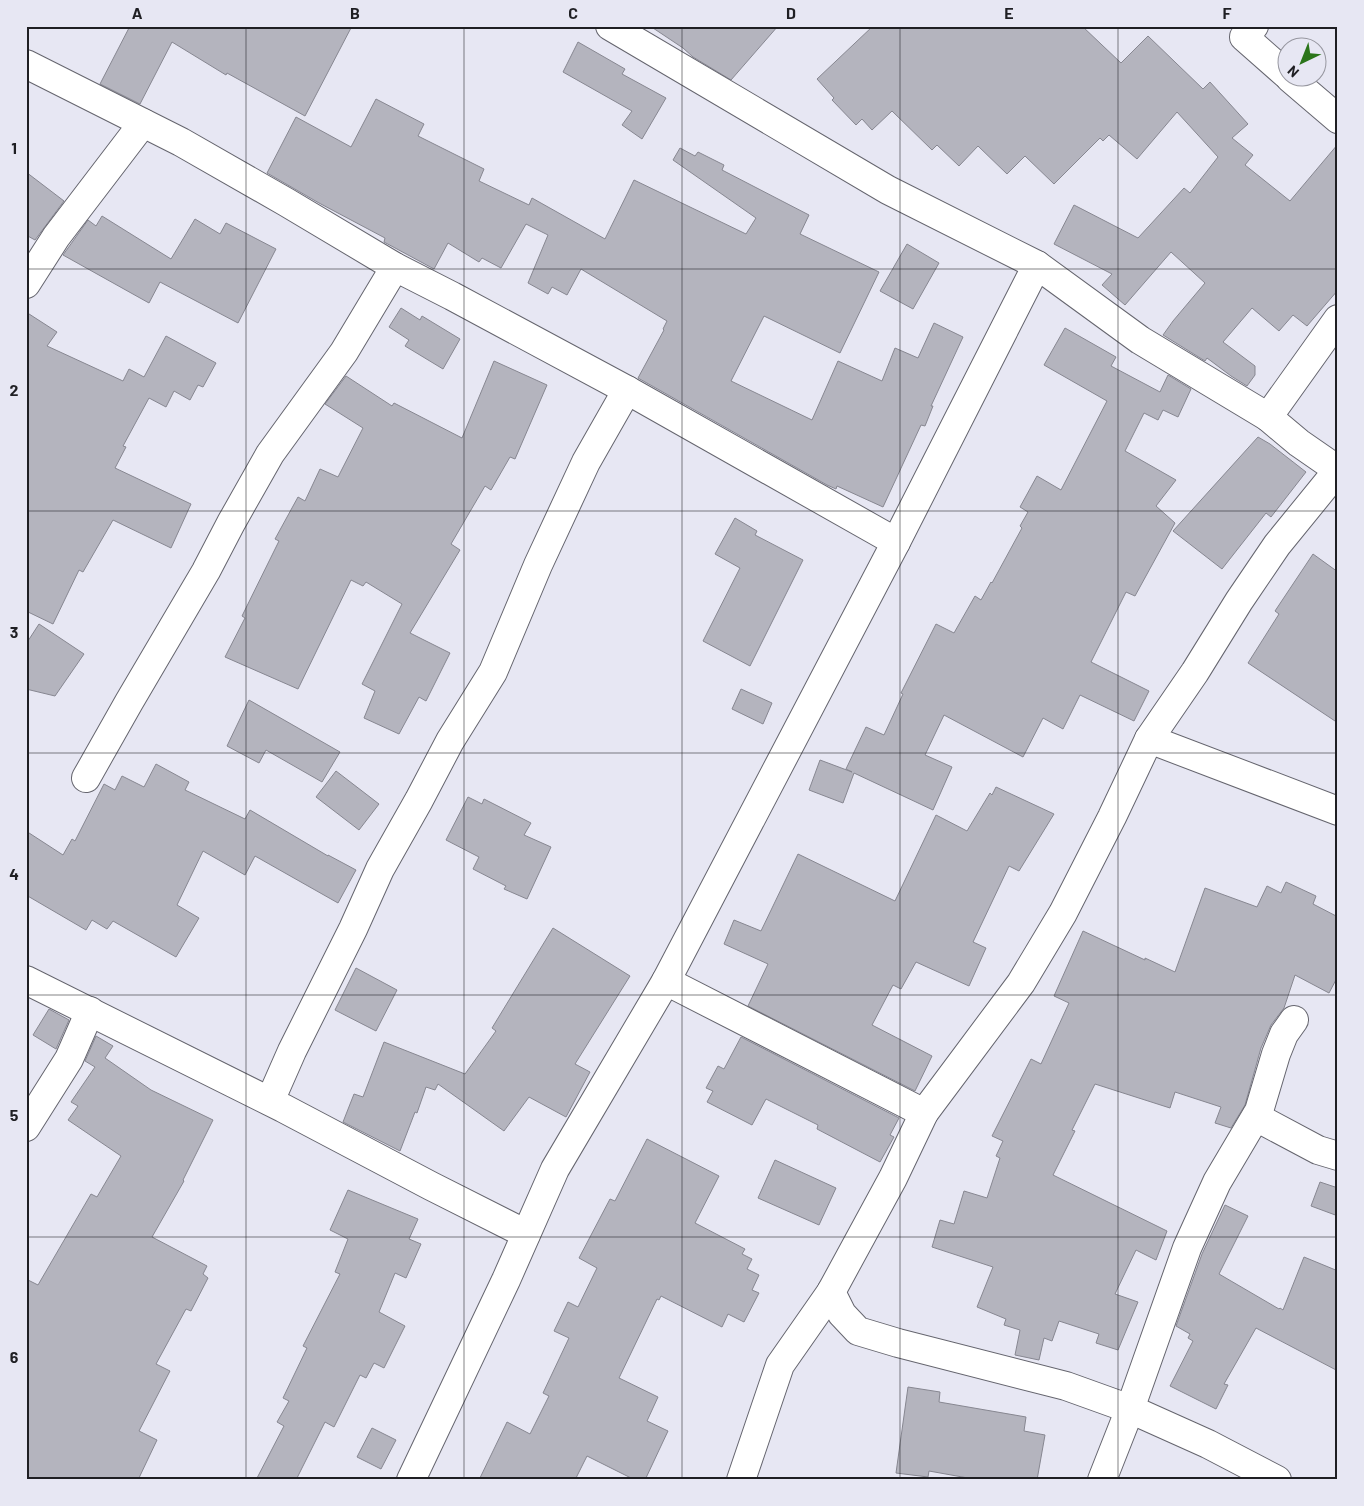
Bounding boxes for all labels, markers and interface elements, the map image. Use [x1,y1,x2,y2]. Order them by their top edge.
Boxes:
text: A [132,3,143,22]
text: B [350,3,360,22]
text: C [568,3,578,22]
text: D [786,3,796,22]
text: E [1004,3,1014,22]
text: F [1223,3,1232,22]
north arrow [1276,38,1326,88]
text: N [1284,62,1302,81]
text: 1 [11,138,17,157]
text: 2 [10,380,19,399]
text: 3 [10,622,18,641]
text: 4 [9,864,19,883]
text: 5 [10,1105,19,1124]
text: 6 [10,1347,19,1366]

